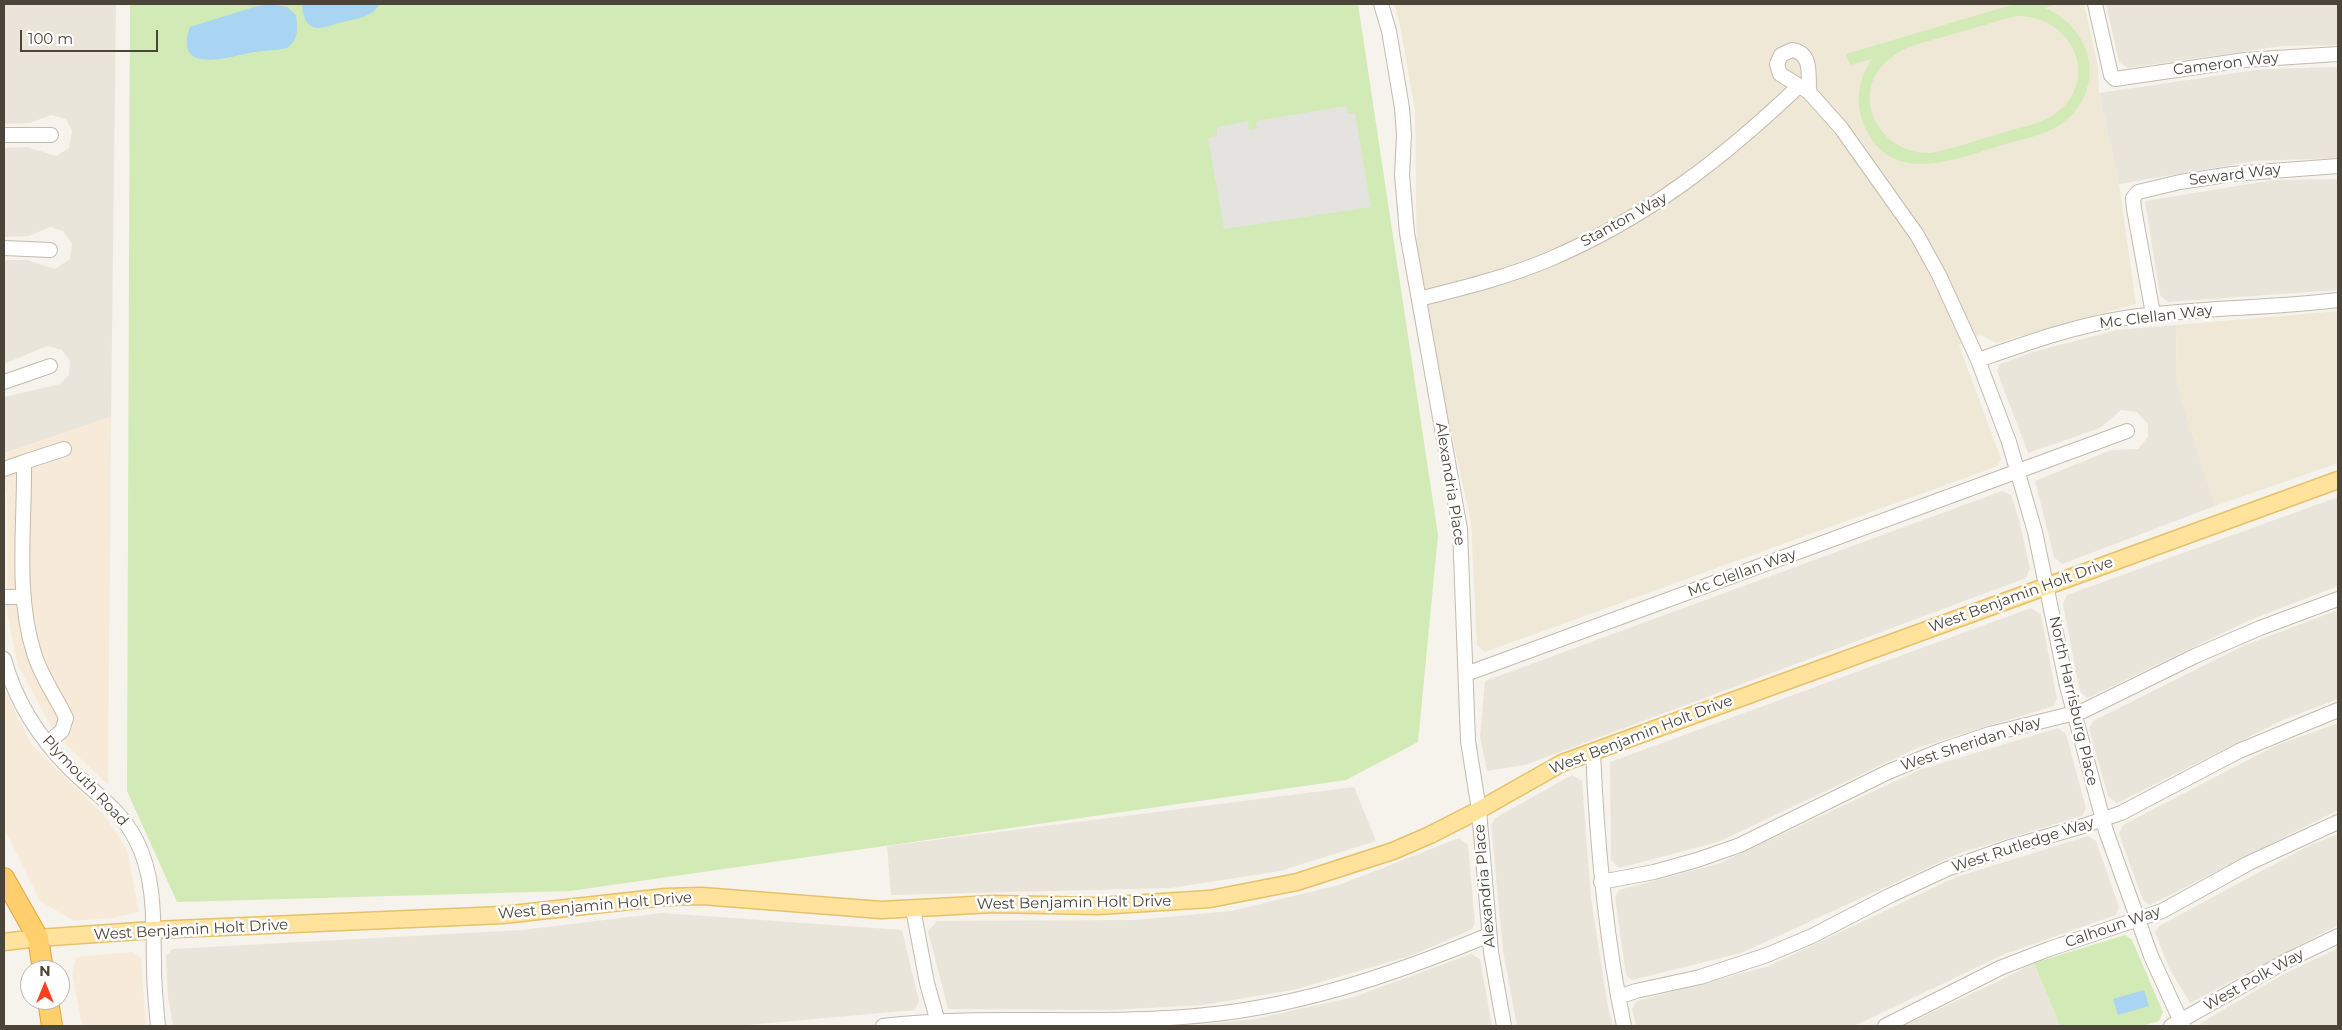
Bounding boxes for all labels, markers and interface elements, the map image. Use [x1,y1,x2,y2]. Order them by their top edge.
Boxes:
scale bar [22,20,160,52]
text: 100 m [28,29,73,48]
street label: Cameron Way [2172,49,2280,79]
street label: Seward Way [2188,160,2282,190]
street label: Stanton Way [1578,189,1670,251]
street label: Mc Clellan Way [2098,301,2214,333]
street label: Alexandria Place [1431,421,1469,547]
street label: Mc Clellan Way [1685,545,1799,601]
street label: West Benjamin Holt Drive [1927,553,2115,637]
street label: North Harrisburg Place [2045,614,2101,788]
street label: West Benjamin Holt Drive [1547,692,1735,778]
street label: West Sheridan Way [1899,713,2043,775]
street label: Plymouth Road [38,732,132,830]
street label: West Rutledge Way [1950,814,2096,876]
street label: Alexandria Place [1471,823,1499,949]
street label: West Benjamin Holt Drive [497,889,693,923]
street label: West Benjamin Holt Drive [977,892,1171,914]
street label: Calhoun Way [2063,902,2163,952]
street label: West Benjamin Holt Drive [93,916,289,944]
street label: West Polk Way [2201,945,2307,1015]
north arrow [20,960,70,1010]
text: N [39,962,51,980]

